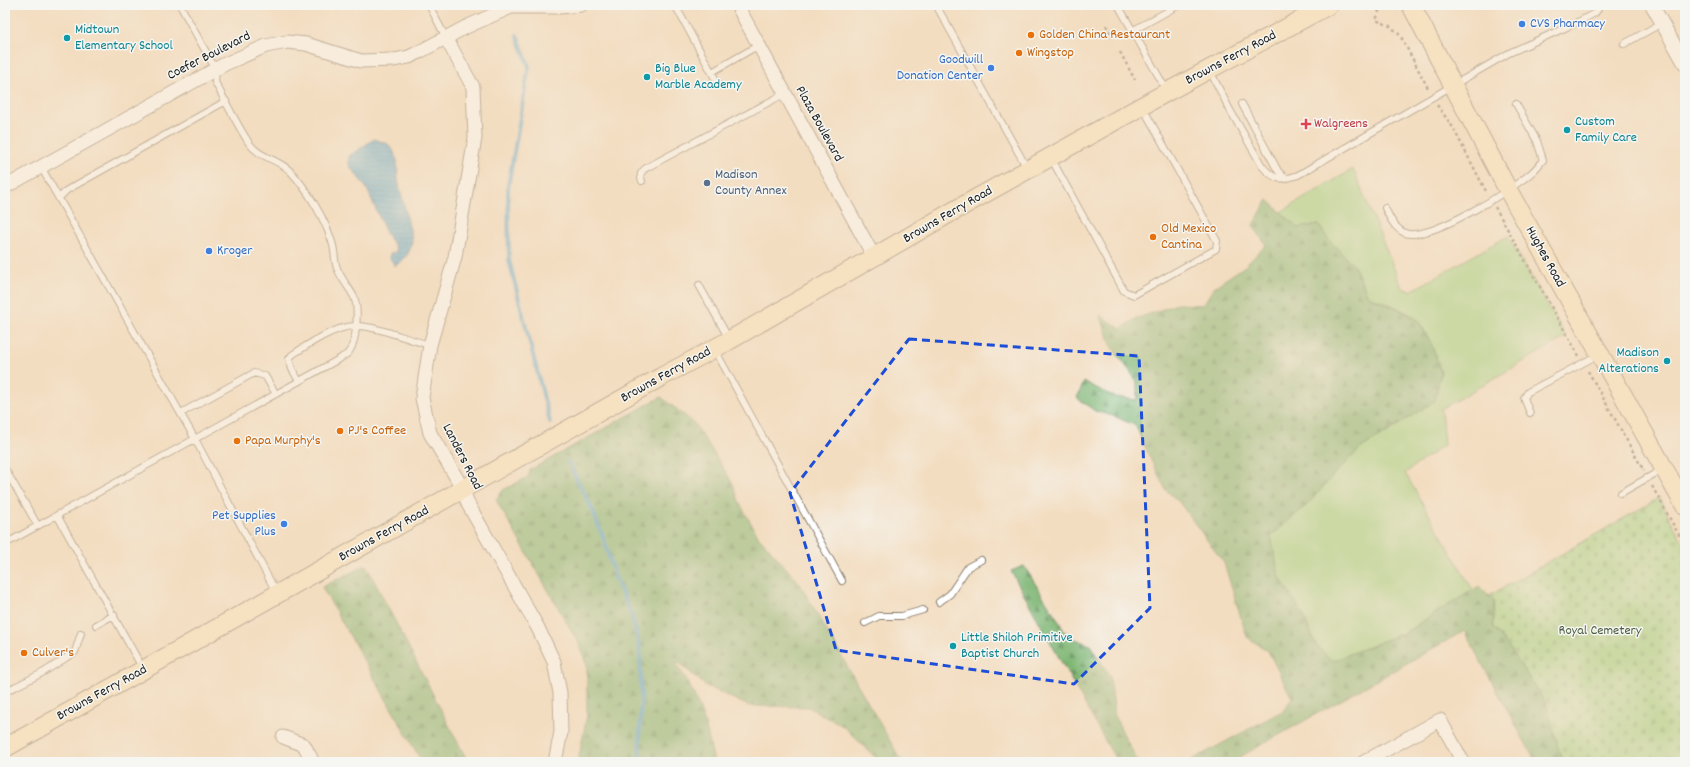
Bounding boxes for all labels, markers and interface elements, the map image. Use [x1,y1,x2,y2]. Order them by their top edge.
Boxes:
place label: CVS Pharmacy [1530,14,1605,34]
marker: CVS Pharmacy [1517,19,1527,29]
place label: Midtown Elementary School [75,20,174,56]
place label: Golden China Restaurant [1039,25,1170,45]
street label: Coefer Boulevard [164,26,254,86]
street label: Browns Ferry Road [1182,26,1280,90]
marker: Golden China Restaurant [1026,30,1036,40]
marker: Midtown Elementary School [62,33,72,43]
place label: Wingstop [1027,43,1074,63]
marker: Wingstop [1014,48,1024,58]
place label: Goodwill Donation Center [897,50,984,86]
place label: Big Blue Marble Academy [655,59,742,95]
marker: Goodwill Donation Center [986,63,996,73]
marker: Big Blue Marble Academy [642,72,652,82]
street label: Plaza Boulevard [790,82,848,166]
place label: Custom Family Care [1575,112,1637,148]
place label: Walgreens [1314,114,1368,134]
marker: Walgreens [1301,119,1311,129]
marker: Custom Family Care [1562,125,1572,135]
place label: Madison County Annex [715,165,787,201]
marker: Madison County Annex [702,178,712,188]
street label: Browns Ferry Road [899,181,997,249]
place label: Old Mexico Cantina [1161,219,1216,255]
street label: Hughes Road [1520,223,1570,291]
marker: Old Mexico Cantina [1148,232,1158,242]
place label: Kroger [217,241,253,261]
marker: Kroger [204,246,214,256]
street label: Browns Ferry Road [617,342,715,408]
place label: Madison Alterations [1599,343,1659,379]
marker: Madison Alterations [1662,356,1672,366]
street label: Landers Road [437,420,487,494]
place label: PJ's Coffee [348,421,406,441]
marker: PJ's Coffee [335,426,345,436]
place label: Papa Murphy's [245,431,321,451]
marker: Papa Murphy's [232,436,242,446]
street label: Browns Ferry Road [335,501,433,567]
place label: Pet Supplies Plus [212,506,276,542]
marker: Pet Supplies Plus [279,519,289,529]
park label: Royal Cemetery [1559,621,1642,641]
place label: Little Shiloh Primitive Baptist Church [961,628,1073,664]
marker: Little Shiloh Primitive Baptist Church [948,641,958,651]
place label: Culver's [32,643,74,663]
marker: Culver's [19,648,29,658]
street label: Browns Ferry Road [53,660,151,726]

